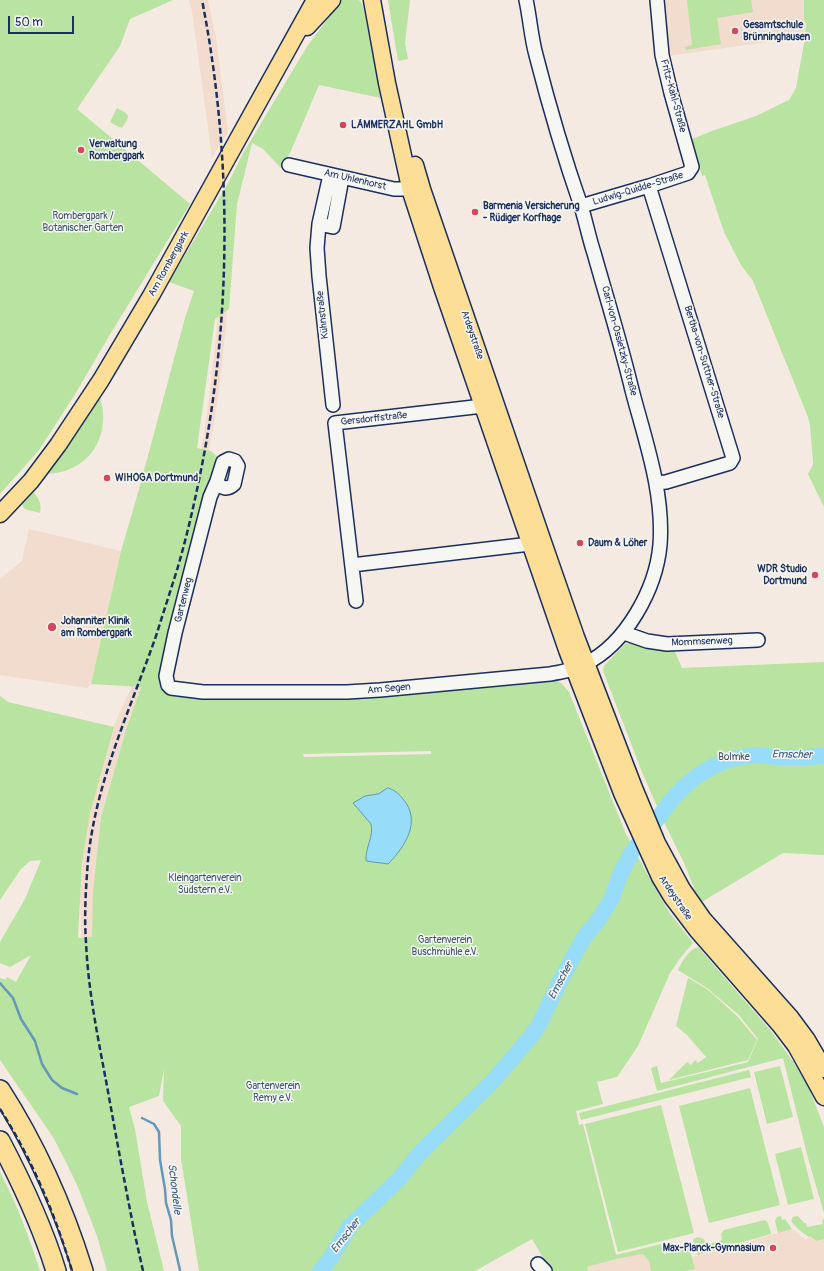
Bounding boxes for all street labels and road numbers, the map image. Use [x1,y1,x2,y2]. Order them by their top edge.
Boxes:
street label: Fritz-Kahl-Straße [657,58,689,134]
street label: Am Uhlenhorst [323,167,387,193]
street label: Ludwig-Quidde-Straße [591,170,685,208]
street label: Am Rombergpark [146,229,192,299]
street label: Carl-von-Ossietzky-Straße [599,285,639,397]
street label: Kühnstraße [315,290,331,340]
street label: Bertha-von-Suttner-Straße [681,304,727,420]
street label: Ardeystraße [458,309,486,361]
street label: Gersdorffstraße [340,410,408,428]
street label: Gartenweg [173,576,195,624]
street label: Mommsenweg [671,635,733,649]
street label: Am Segen [367,681,411,697]
street label: Ardeystraße [656,873,694,923]

